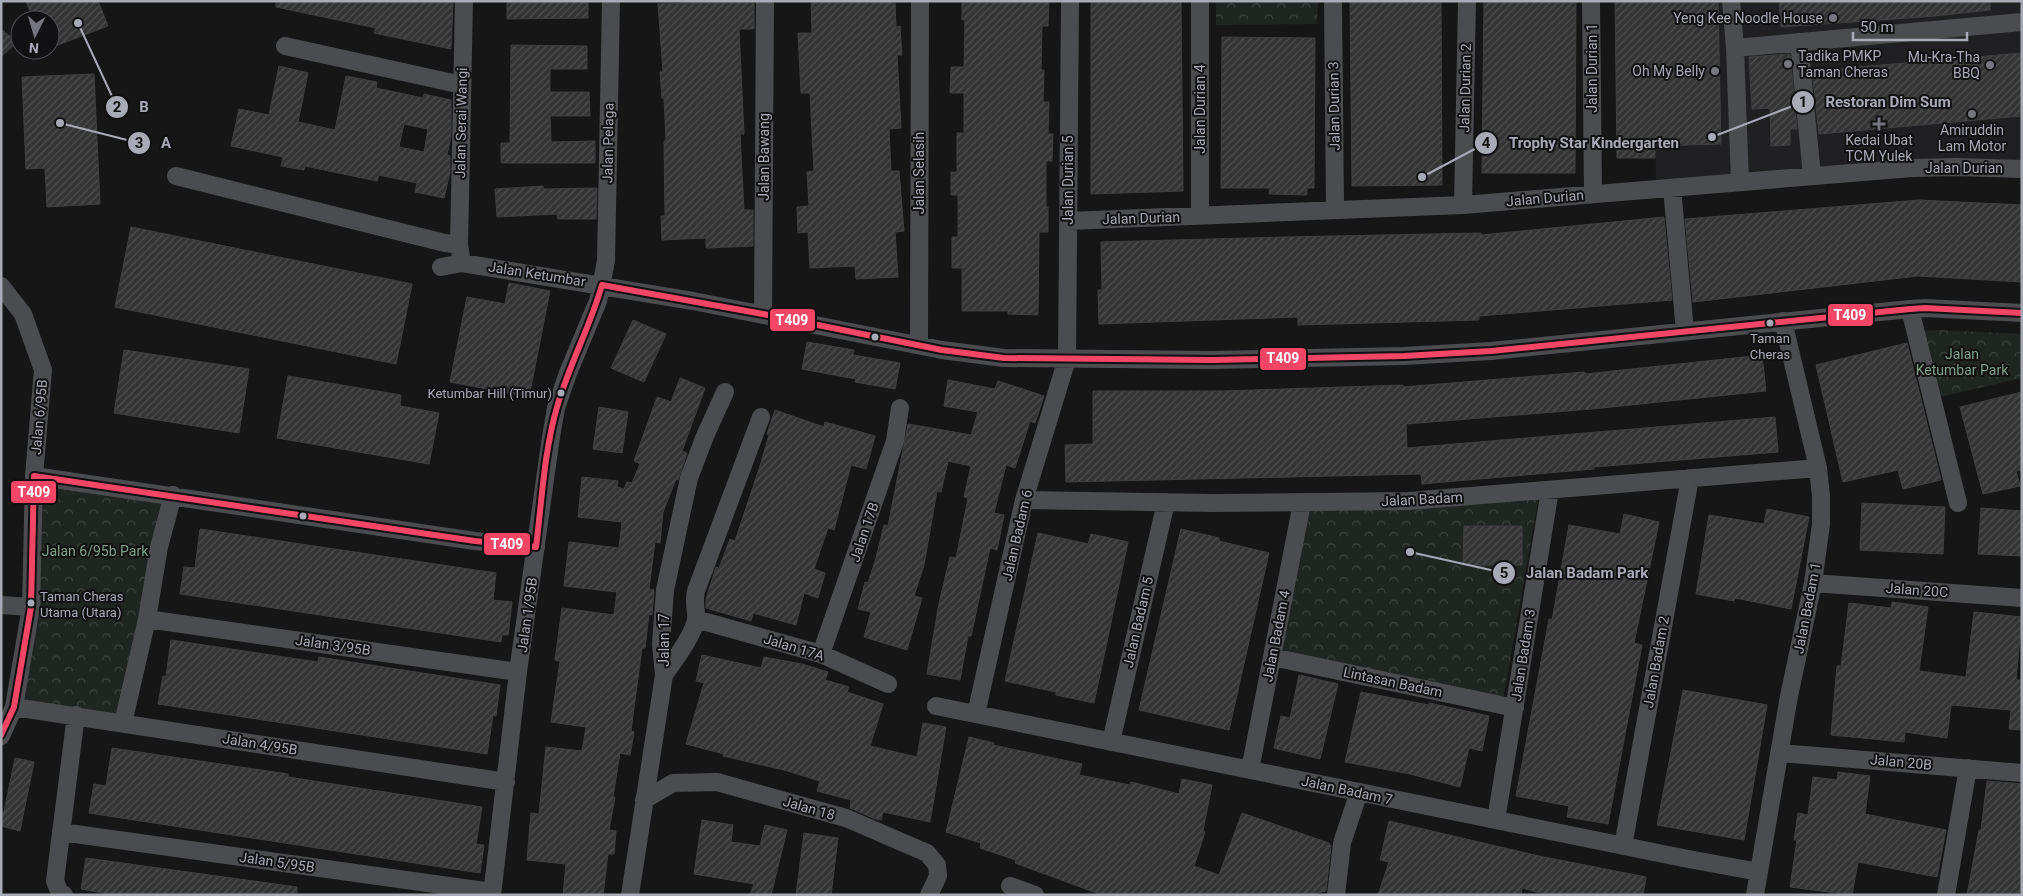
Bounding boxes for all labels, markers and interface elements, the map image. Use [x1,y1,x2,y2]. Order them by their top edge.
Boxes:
north arrow [10,10,60,60]
place label: Yeng Kee Noodle House [1673,10,1823,26]
scale bar [1853,10,1967,42]
marker: Yeng Kee Noodle House [1827,12,1839,24]
text: 50 m [1860,18,1894,36]
street label: Jalan Durian 1 [1584,23,1600,113]
text: N [28,40,39,56]
street label: Jalan Durian 2 [1456,43,1474,133]
place label: Tadika PMKP Taman Cheras [1798,48,1888,80]
place label: Mu-Kra-Tha BBQ [1908,49,1980,81]
marker: Tadika PMKP Taman Cheras [1782,58,1794,70]
marker: Mu-Kra-Tha BBQ [1984,59,1996,71]
street label: Jalan Durian 3 [1325,61,1343,151]
place label: Oh My Belly [1632,63,1705,79]
street label: Jalan Durian 4 [1192,64,1208,154]
marker: Oh My Belly [1709,65,1721,77]
street label: Jalan Serai Wangi [452,67,470,179]
callout: Restoran Dim Sum [1791,87,1961,117]
callout: B [104,92,159,122]
text: 1 [1799,93,1807,111]
text: Restoran Dim Sum [1825,93,1951,111]
text: 2 [113,98,122,116]
text: B [139,98,149,116]
street label: Jalan Pelaga [599,103,617,183]
marker: Amiruddin Lam Motor [1966,108,1978,120]
street label: Jalan Bawang [756,113,772,201]
marker: Kedai Ubat TCM Yulek [1873,118,1885,130]
place label: Amiruddin Lam Motor [1938,122,2006,154]
callout: A [126,128,182,158]
callout: Trophy Star Kindergarten [1474,128,1689,158]
street label: Jalan Selasih [911,132,927,214]
place label: Kedai Ubat TCM Yulek [1845,132,1913,164]
text: 3 [135,134,143,152]
text: A [161,134,172,152]
text: 4 [1482,134,1491,152]
text: Trophy Star Kindergarten [1509,134,1679,152]
street label: Jalan Durian 5 [1060,135,1076,225]
street label: Jalan Durian [1925,160,2003,176]
street label: Jalan Durian [1505,187,1585,209]
street label: Jalan Durian [1102,209,1180,227]
street label: Jalan Ketumbar [487,258,587,290]
line badge: T409 [1827,303,1874,327]
text: T409 [1834,307,1866,323]
line badge: T409 [769,308,816,332]
text: T409 [776,312,808,328]
marker: Taman Cheras [1765,318,1775,328]
place label: Taman Cheras [1750,331,1791,362]
unlabelled marker [870,332,880,342]
park label: Jalan Ketumbar Park [1916,346,2009,378]
line badge: T409 [1259,347,1307,371]
text: T409 [1267,350,1299,366]
street label: Jalan 6/95B [28,379,50,455]
place label: Ketumbar Hill (Timur) [427,386,552,401]
marker: Ketumbar Hill (Timur) [556,388,566,398]
line badge: T409 [10,480,57,504]
text: T409 [18,484,50,500]
street label: Jalan Badam 6 [999,488,1035,582]
street label: Jalan Badam [1381,489,1463,509]
street label: Jalan 17B [846,500,882,564]
unlabelled marker [298,511,308,521]
line badge: T409 [483,532,531,556]
text: T409 [491,536,523,552]
park label: Jalan 6/95b Park [42,543,149,559]
callout: Jalan Badam Park [1491,558,1659,588]
street label: Jalan Badam 1 [1790,561,1824,655]
text: 5 [1500,564,1508,582]
text: Jalan Badam Park [1526,564,1649,582]
street label: Jalan Badam 5 [1120,575,1156,669]
street label: Jalan 1/95B [514,576,540,654]
street label: Jalan 20C [1885,580,1949,600]
place label: Taman Cheras Utama (Utara) [40,589,124,620]
street label: Jalan Badam 4 [1259,589,1293,683]
marker: Taman Cheras Utama (Utara) [26,598,36,608]
street label: Jalan Badam 3 [1508,608,1538,702]
street label: Jalan 17 [656,613,672,667]
street label: Jalan Badam 2 [1640,615,1672,709]
street label: Jalan 17A [762,630,826,664]
street label: Jalan 3/95B [294,632,372,658]
street label: Lintasan Badam [1342,664,1444,700]
street label: Jalan 4/95B [221,730,299,758]
street label: Jalan 20B [1869,751,1933,773]
street label: Jalan Badam 7 [1300,773,1394,808]
street label: Jalan 18 [781,793,837,823]
street label: Jalan 5/95B [238,849,316,875]

